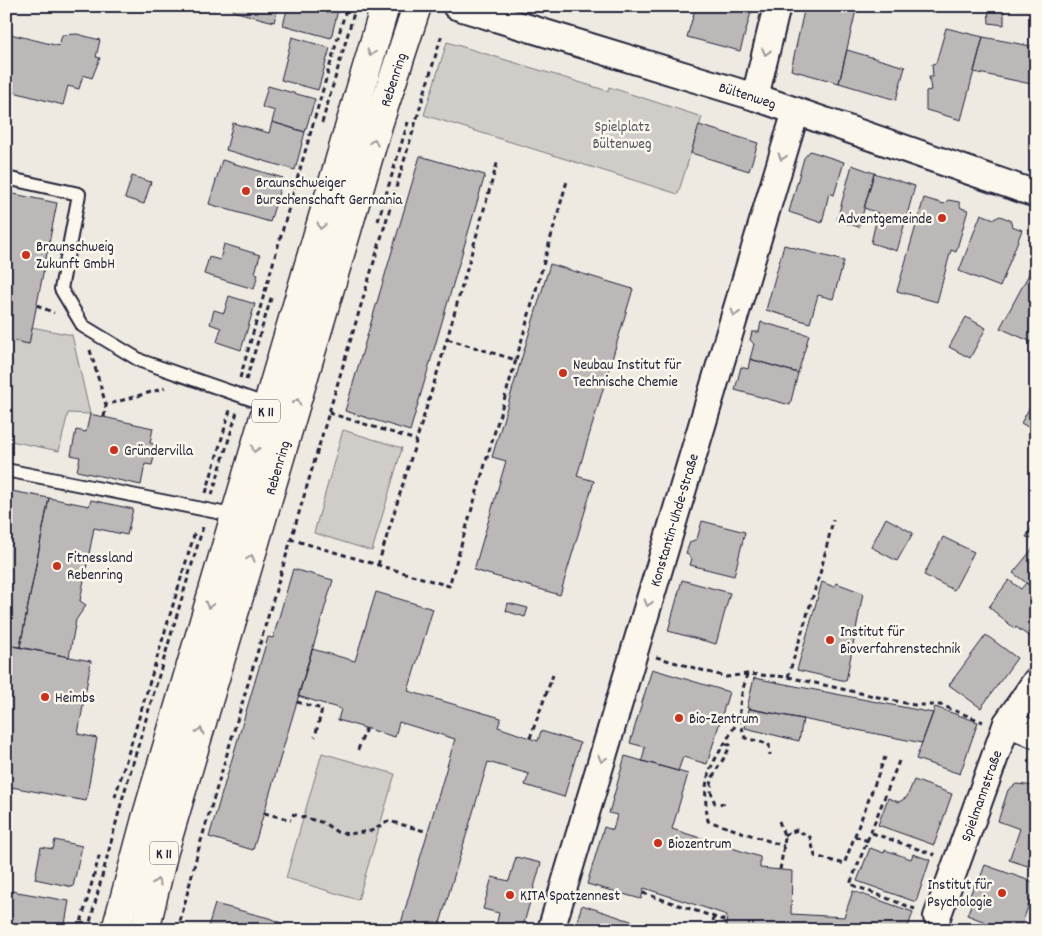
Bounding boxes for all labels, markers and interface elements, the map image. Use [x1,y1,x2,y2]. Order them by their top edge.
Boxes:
one-way arrow [761,47,771,55]
one-way arrow [367,49,377,57]
street label: Rebenring [376,50,414,110]
street label: Bültenweg [716,78,779,116]
park label: Spielplatz Bültenweg [592,117,652,156]
one-way arrow [368,139,378,147]
one-way arrow [777,153,787,161]
place label: Braunschweiger Burschenschaft Germania [256,173,403,212]
marker: Braunschweiger Burschenschaft Germania [240,185,252,197]
place label: Adventgemeinde [838,209,932,231]
marker: Adventgemeinde [936,212,948,224]
one-way arrow [316,221,326,229]
place label: Braunschweig Zukunft GmbH [36,237,115,276]
marker: Braunschweig Zukunft GmbH [20,249,32,261]
one-way arrow [731,309,741,317]
place label: Neubau Institut für Technische Chemie [573,355,682,394]
marker: Neubau Institut für Technische Chemie [557,367,569,379]
one-way arrow [291,399,301,407]
road number: K 11 [252,400,280,422]
street label: Rebenring [261,438,297,498]
place label: Gründervilla [124,441,194,463]
marker: Gründervilla [108,444,120,456]
one-way arrow [250,444,260,452]
street label: Konstantin-Uhde-Straße [645,451,706,590]
place label: Fitnessland Rebenring [67,548,133,587]
one-way arrow [245,554,255,563]
marker: Fitnessland Rebenring [51,560,63,572]
one-way arrow [644,598,654,607]
one-way arrow [204,600,214,608]
place label: Institut für Bioverfahrenstechnik [840,622,960,661]
marker: Institut für Bioverfahrenstechnik [824,634,836,646]
place label: Heimbs [55,688,95,710]
marker: Heimbs [39,691,51,703]
place label: Bio-Zentrum [689,709,759,731]
marker: Bio-Zentrum [673,712,685,724]
one-way arrow [195,727,205,735]
street label: Spielmannstraße [956,747,1009,845]
one-way arrow [597,754,607,762]
place label: Biozentrum [668,834,732,856]
marker: Biozentrum [652,837,664,849]
road number: K 11 [150,841,178,864]
place label: Institut für Psychologie [927,875,992,914]
one-way arrow [151,878,162,887]
place label: KITA Spatzennest [520,886,620,908]
marker: Institut für Psychologie [996,887,1008,899]
marker: KITA Spatzennest [504,889,516,901]

